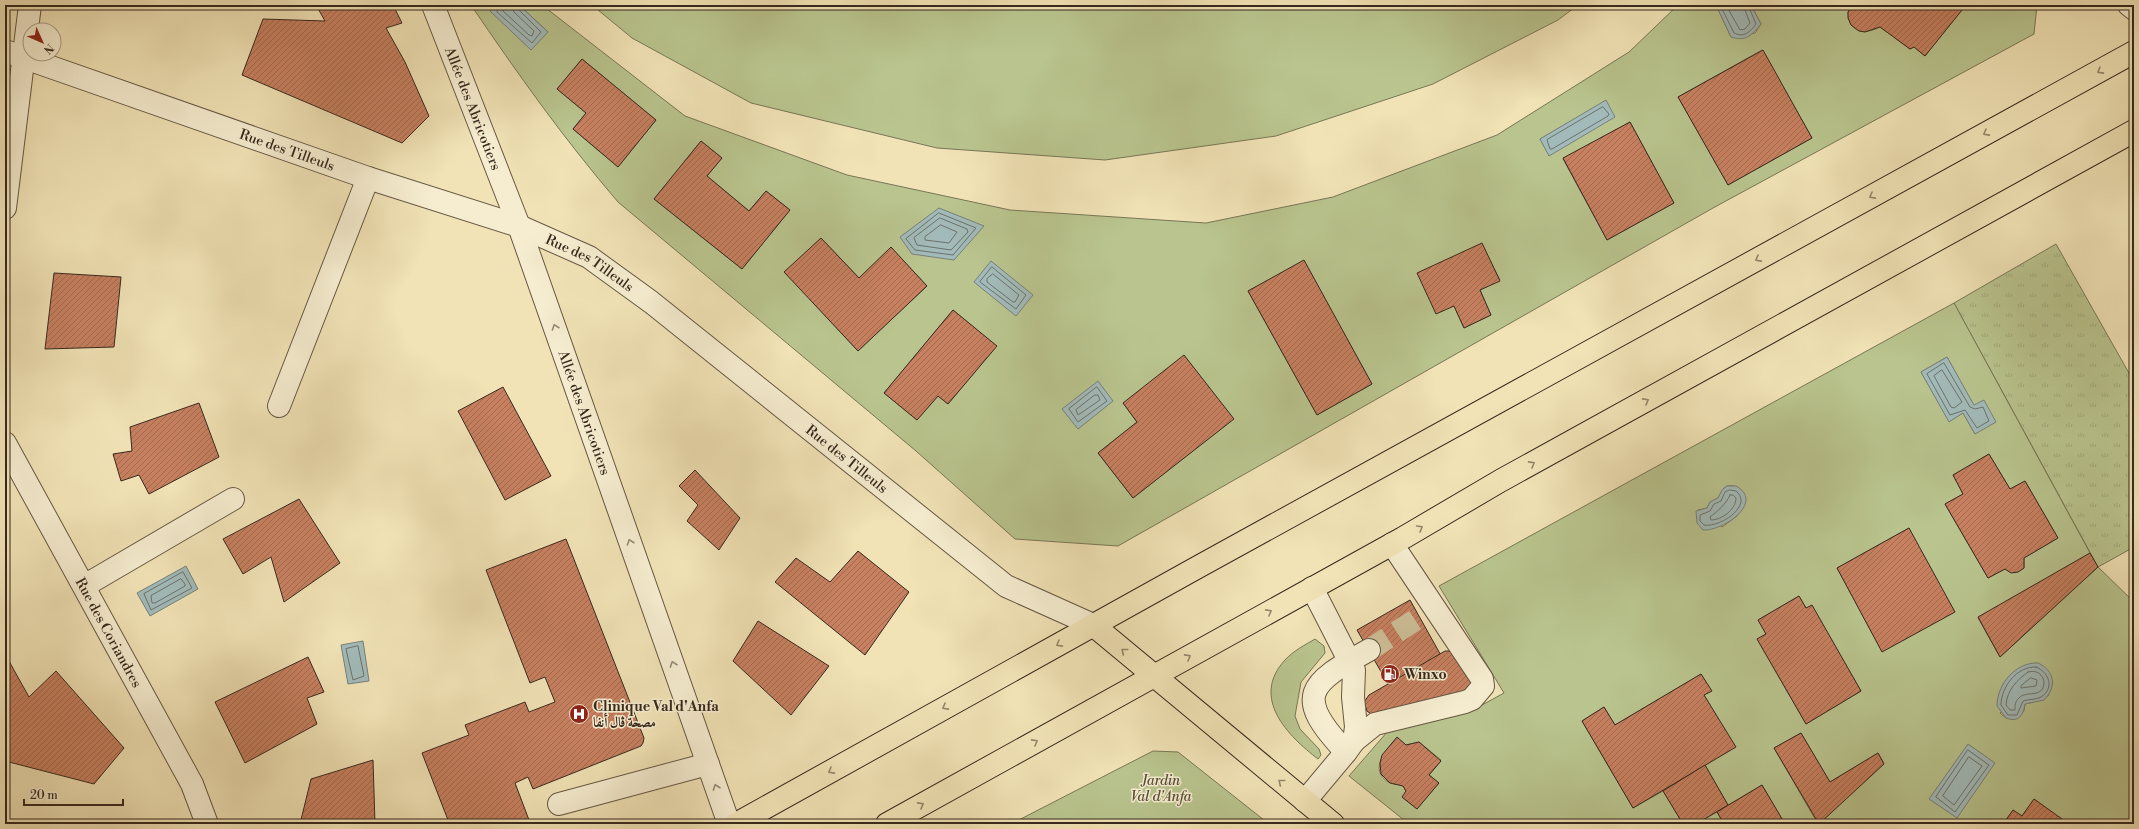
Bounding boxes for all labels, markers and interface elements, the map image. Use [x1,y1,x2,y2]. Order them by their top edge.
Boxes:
north arrow [22,22,62,62]
text: N [40,40,56,57]
street label: Allée des Abricotiers [440,44,504,173]
one-way arrow [2097,66,2104,73]
street label: Rue des Tilleuls [237,126,337,176]
one-way arrow [1983,129,1990,136]
one-way arrow [1869,191,1876,199]
street label: Rue des Tilleuls [542,231,637,296]
one-way arrow [1755,254,1762,261]
one-way arrow [551,323,559,330]
street label: Allée des Abricotiers [553,347,614,478]
one-way arrow [1642,398,1649,405]
street label: Rue des Tilleuls [802,421,891,498]
one-way arrow [1528,461,1535,468]
one-way arrow [1415,526,1423,533]
one-way arrow [626,538,635,545]
street label: Rue des Coriandres [71,575,145,691]
one-way arrow [1265,609,1272,616]
one-way arrow [1055,640,1063,647]
one-way arrow [1122,649,1129,656]
one-way arrow [1184,654,1192,661]
one-way arrow [669,661,678,668]
fuel station icon: Winxo [1379,663,1401,685]
place label: Winxo [1403,666,1447,684]
place label: Clinique Val d'Anfa مصحة ڤال أنفا [593,698,719,732]
hospital icon: Clinique Val d'Anfa مصحة ڤال أنفا [568,703,590,725]
one-way arrow [942,703,949,710]
one-way arrow [1030,740,1038,747]
one-way arrow [828,766,836,773]
park label: Jardin Val d'Anfa [1131,772,1192,806]
one-way arrow [1278,779,1286,786]
scale bar [24,781,123,807]
one-way arrow [712,784,721,791]
text: 20 m [30,788,58,803]
one-way arrow [917,803,924,810]

